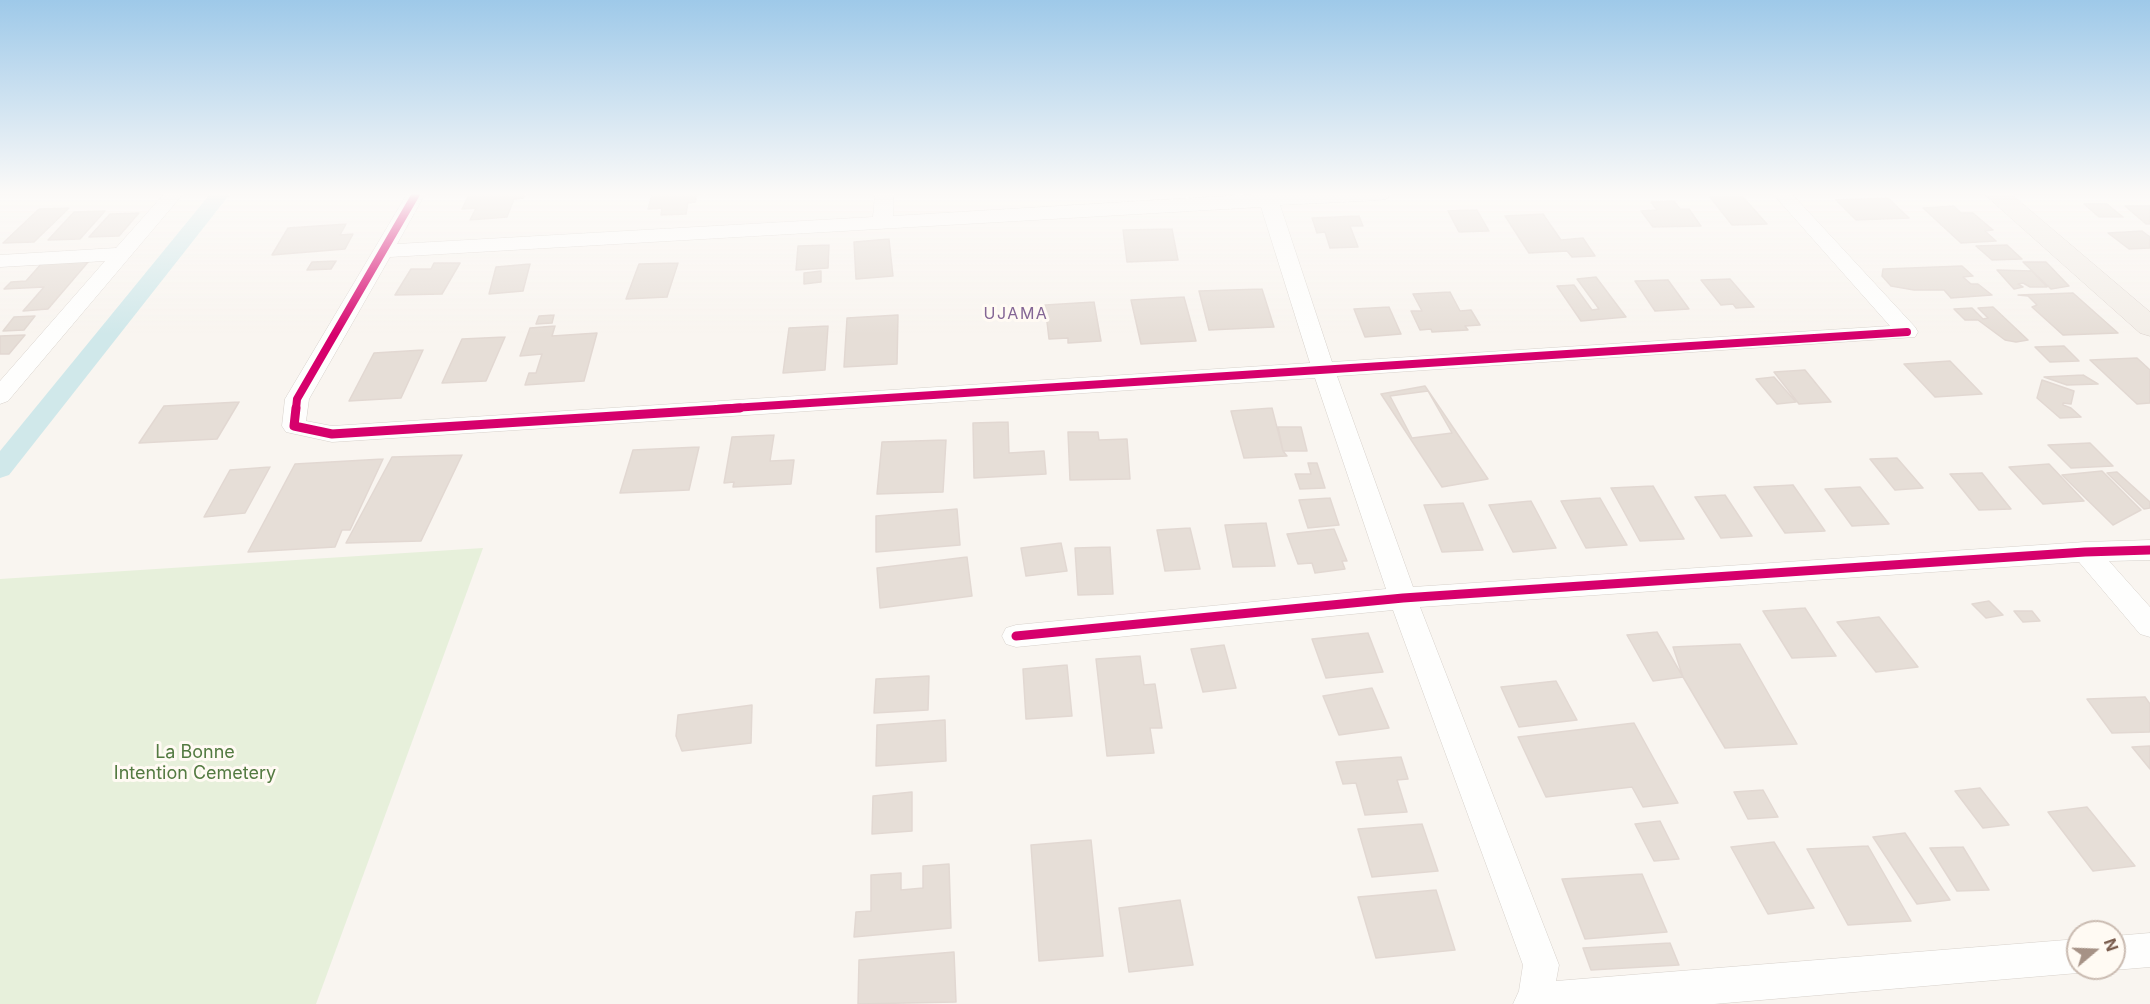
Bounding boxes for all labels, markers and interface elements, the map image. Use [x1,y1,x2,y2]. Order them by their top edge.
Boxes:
district label: UJAMA [984,304,1048,324]
park label: La Bonne Intention Cemetery [114,742,276,784]
north arrow [2066,920,2126,980]
text: N [2100,936,2123,954]

